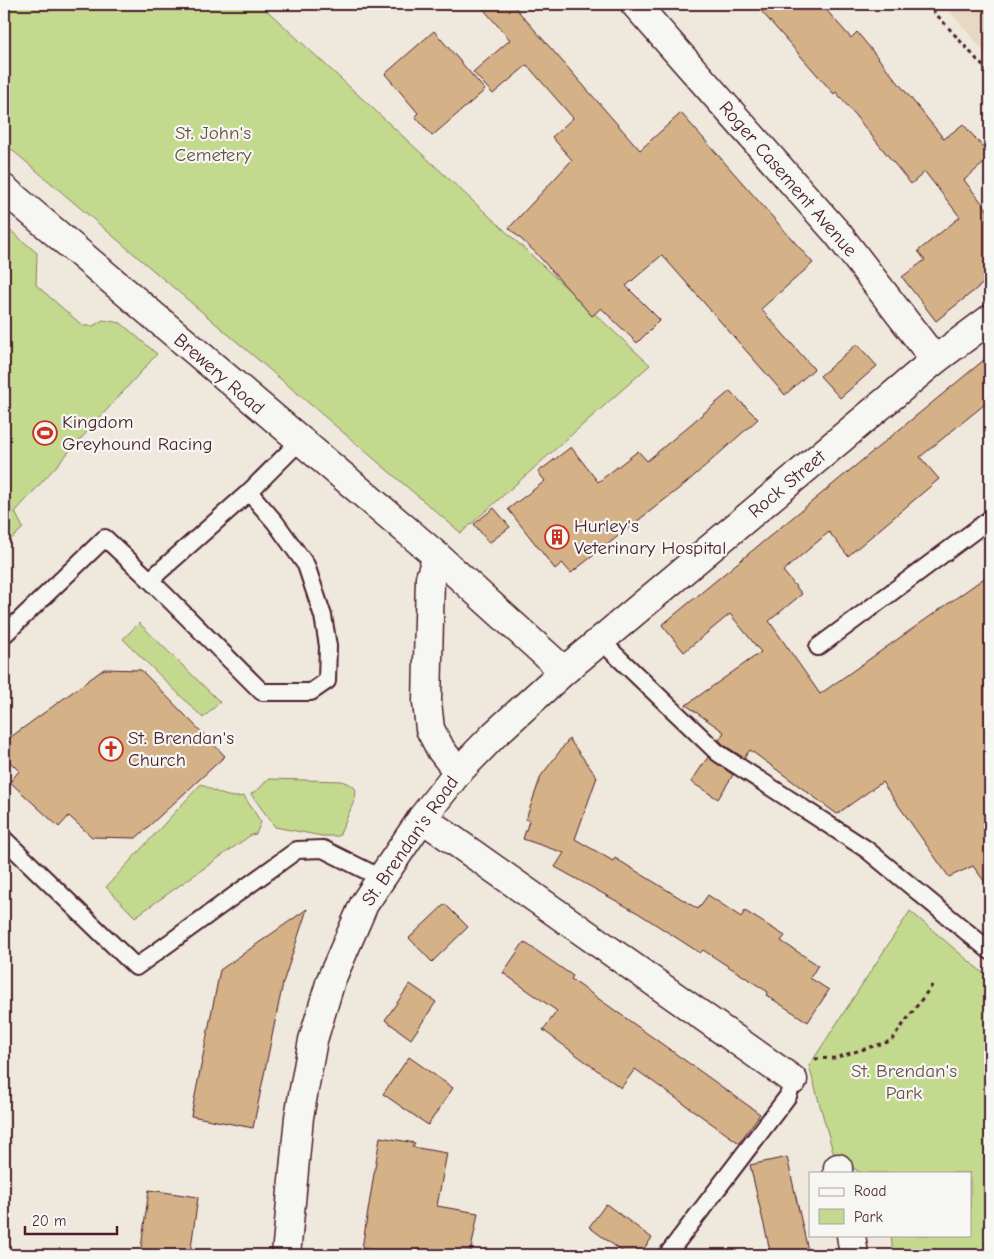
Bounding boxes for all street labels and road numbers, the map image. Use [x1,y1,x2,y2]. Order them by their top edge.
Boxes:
street label: Roger Casement Avenue [714,97,862,261]
street label: Brewery Road [169,329,269,419]
street label: Rock Street [744,445,830,522]
street label: St. Brendan's Road [357,772,463,910]

